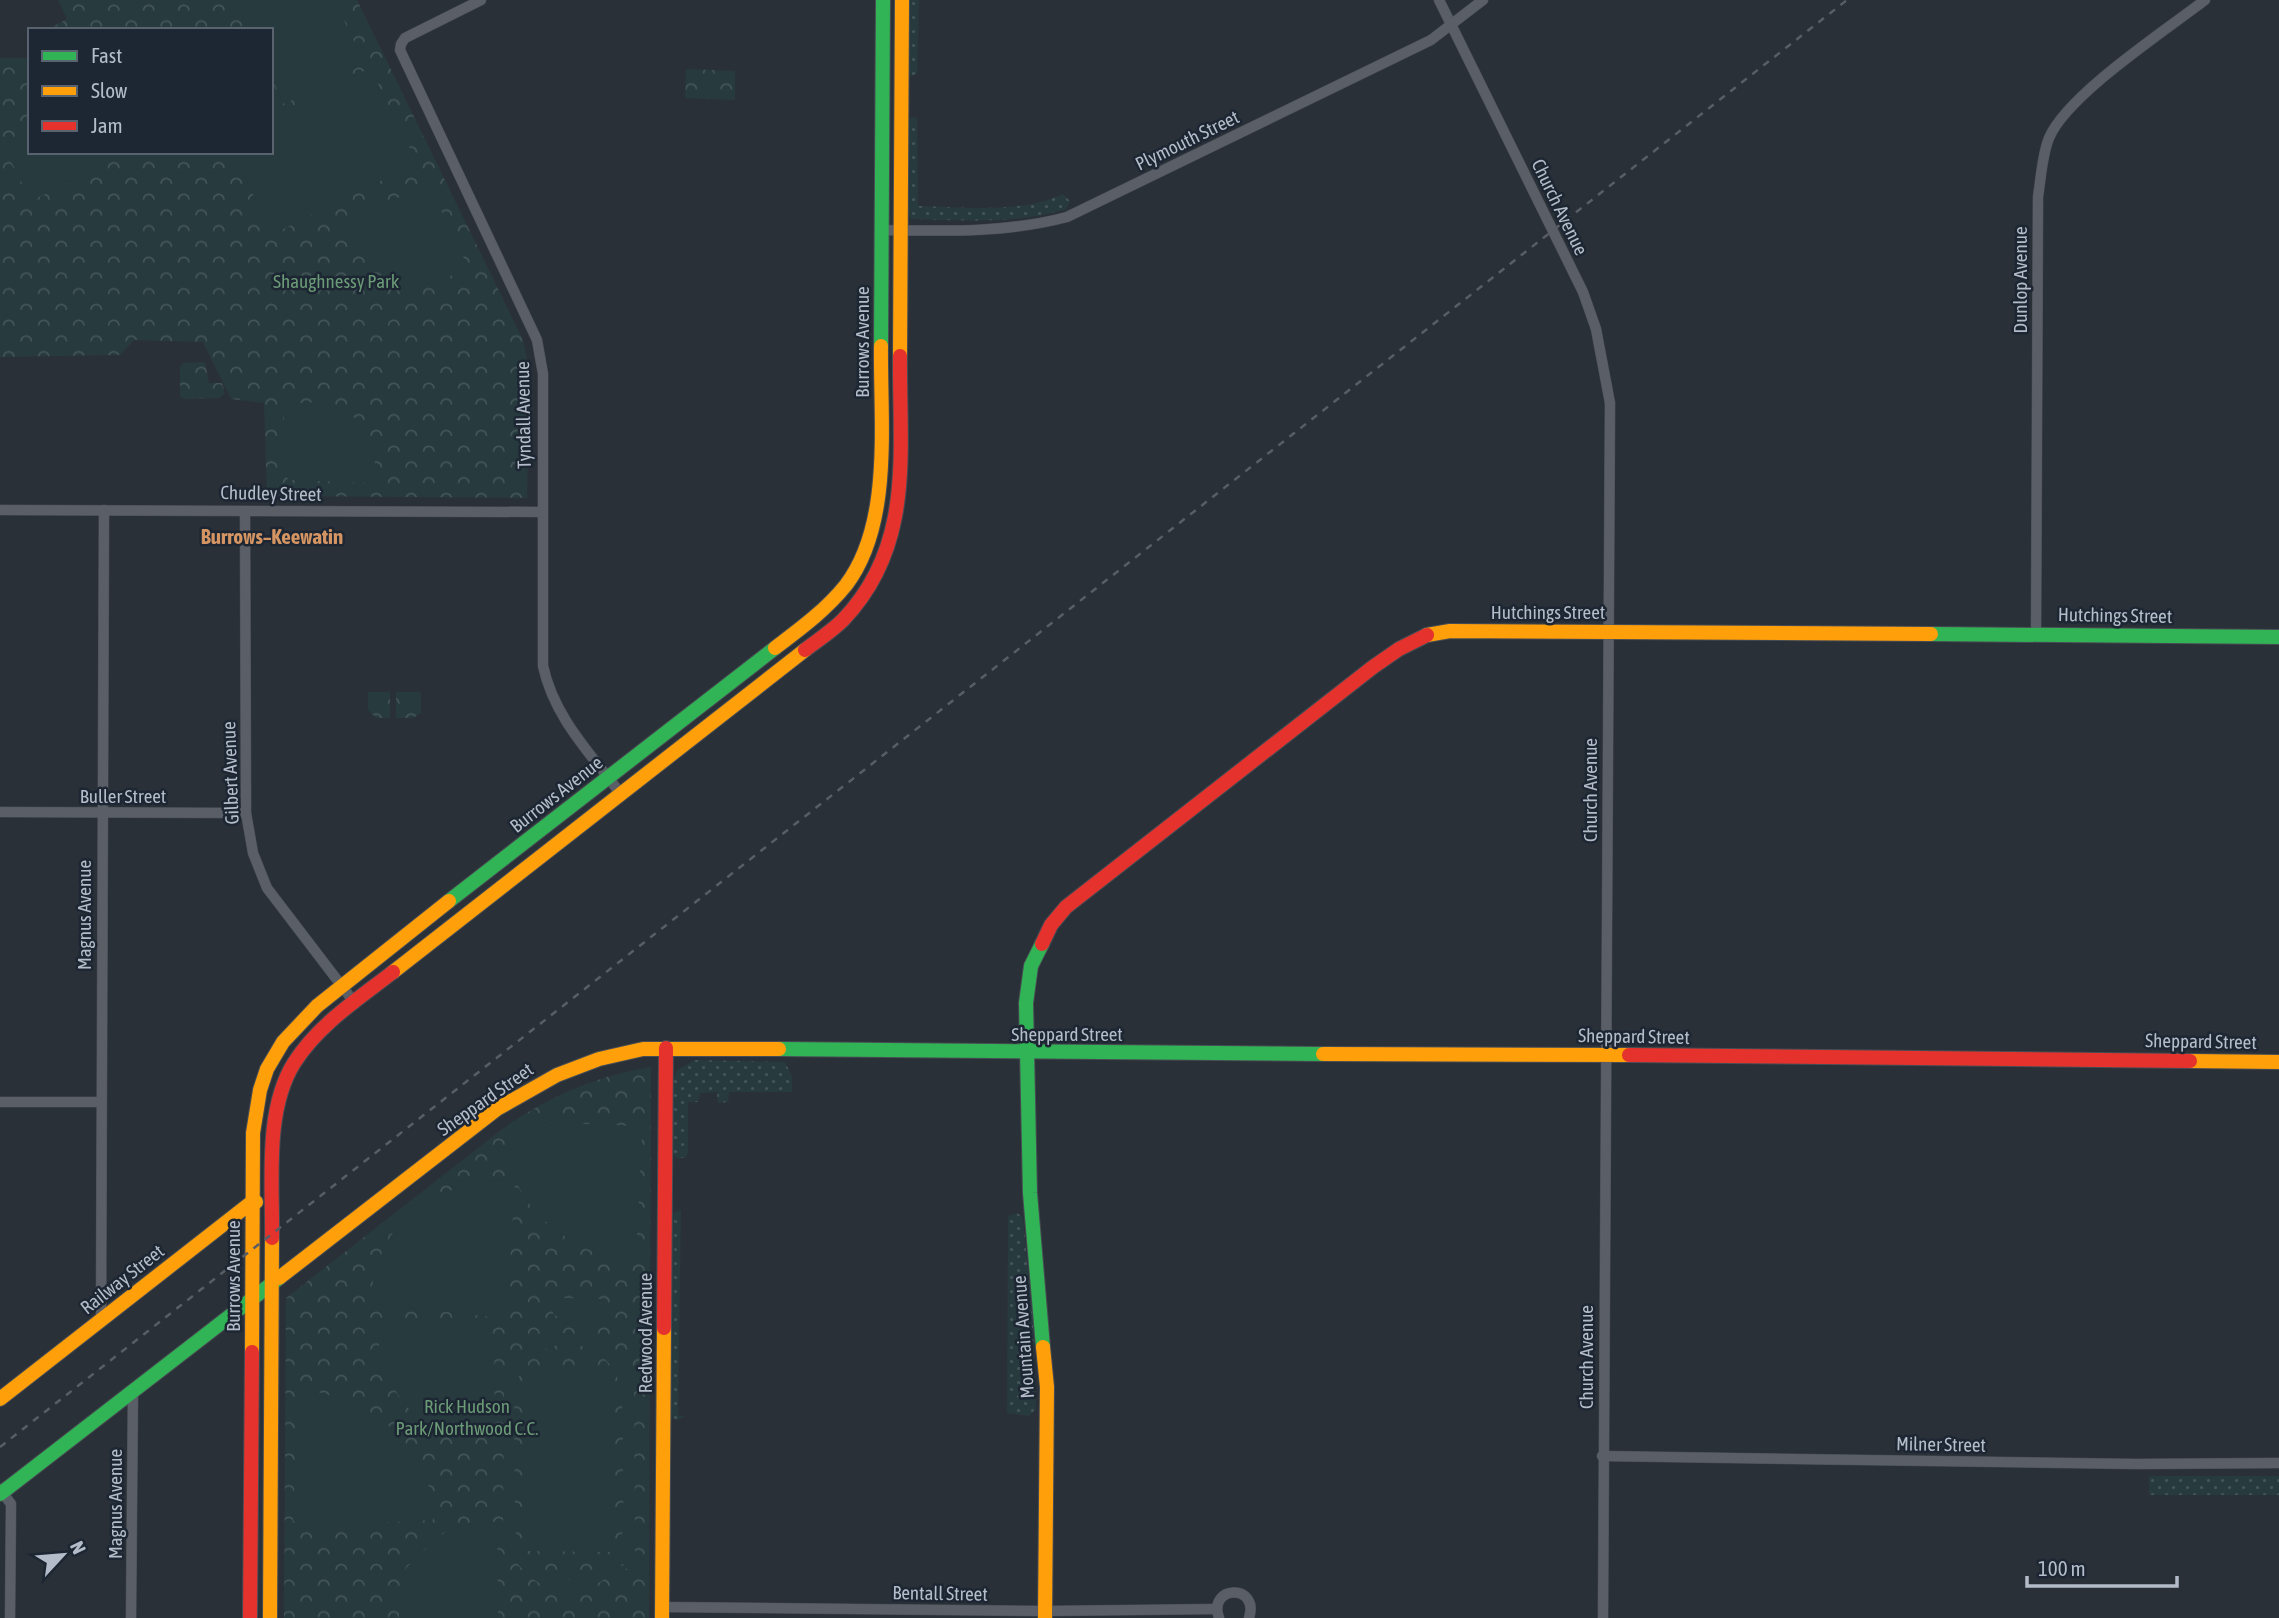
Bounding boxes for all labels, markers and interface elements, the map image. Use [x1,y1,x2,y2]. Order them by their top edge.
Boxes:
legend [28,28,273,154]
text: Fast [91,43,122,67]
text: Slow [91,78,128,102]
street label: Plymouth Street [1132,105,1242,175]
text: Jam [91,113,123,137]
street label: Church Avenue [1527,155,1593,259]
street label: Dunlop Avenue [2009,226,2031,334]
park label: Shaughnessy Park [273,270,400,292]
street label: Burrows Avenue [851,286,873,398]
street label: Tyndall Avenue [511,361,535,469]
street label: Chudley Street [220,481,322,505]
district label: Burrows–Keewatin [201,524,343,548]
street label: Hutchings Street [1491,601,1605,623]
street label: Hutchings Street [2058,603,2172,627]
street label: Gilbert Avenue [217,721,243,825]
street label: Church Avenue [1579,738,1601,842]
street label: Burrows Avenue [505,751,607,837]
street label: Buller Street [80,785,166,807]
street label: Magnus Avenue [73,860,95,970]
street label: Sheppard Street [1011,1023,1123,1045]
street label: Sheppard Street [1578,1024,1690,1048]
street label: Sheppard Street [2145,1029,2257,1053]
street label: Sheppard Street [433,1058,537,1140]
street label: Burrows Avenue [222,1220,244,1332]
street label: Railway Street [76,1240,168,1318]
street label: Redwood Avenue [634,1273,656,1393]
street label: Mountain Avenue [1008,1275,1038,1399]
street label: Church Avenue [1575,1305,1597,1409]
park label: Rick Hudson Park/Northwood C.C. [396,1395,538,1439]
street label: Milner Street [1896,1432,1986,1456]
street label: Magnus Avenue [104,1449,126,1559]
north arrow [28,1520,98,1590]
text: N [66,1538,91,1557]
scale bar [2027,1544,2178,1588]
text: 100 m [2038,1556,2086,1580]
street label: Bentall Street [892,1581,988,1605]

